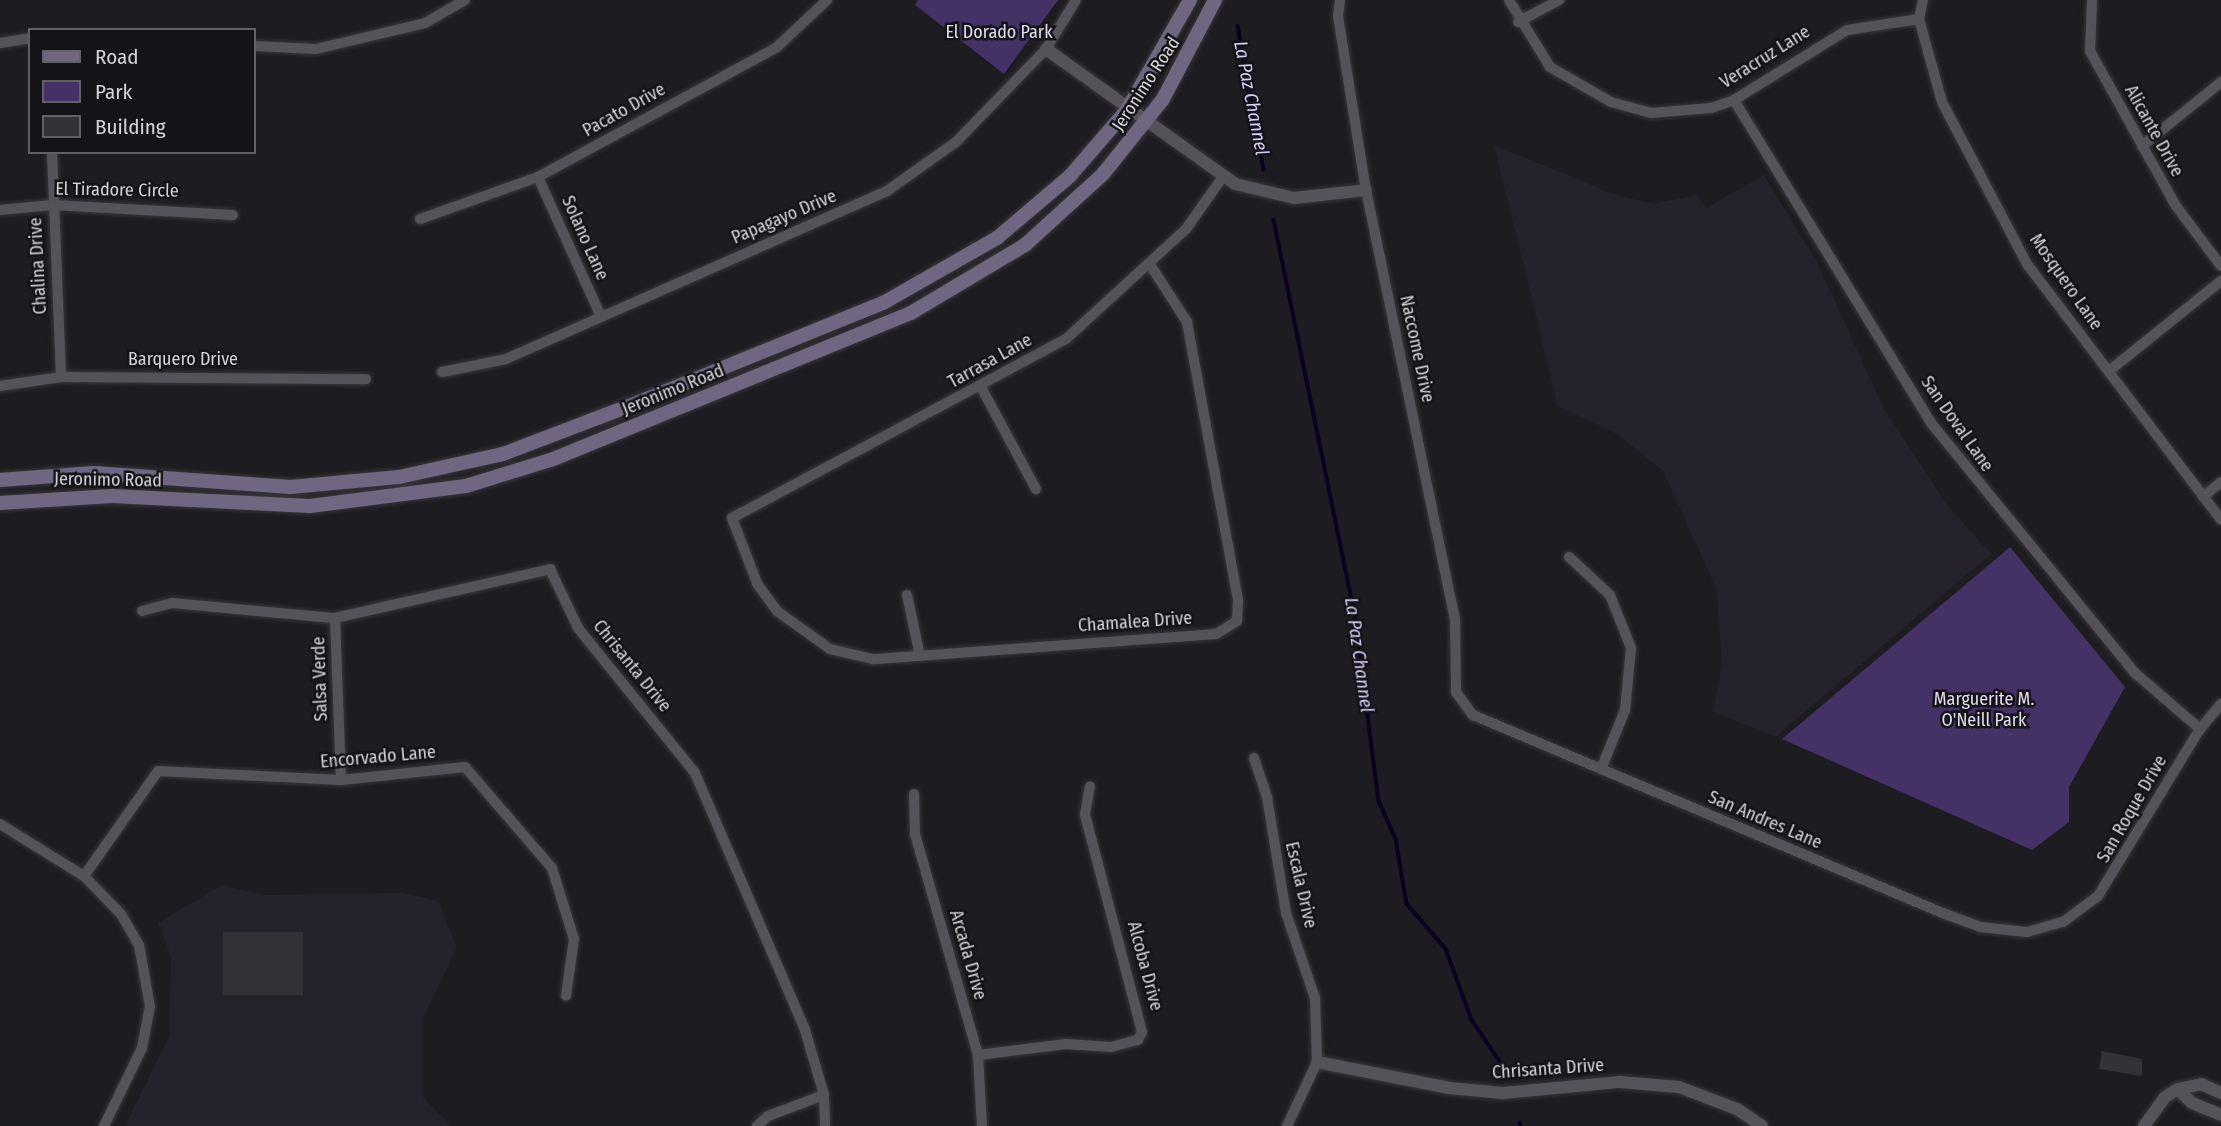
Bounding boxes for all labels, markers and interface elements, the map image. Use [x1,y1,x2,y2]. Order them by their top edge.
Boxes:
park label: El Dorado Park [945,21,1053,43]
street label: Veracruz Lane [1716,21,1814,93]
legend [28,28,256,154]
street label: Jeronimo Road [1108,33,1184,135]
water label: La Paz Channel [1229,39,1273,157]
text: Road [95,44,139,70]
street label: Pacato Drive [579,78,669,142]
text: Park [95,79,132,105]
street label: Alicante Drive [2120,81,2188,181]
text: Building [95,114,166,140]
street label: El Tiradore Circle [55,178,179,202]
street label: Papagayo Drive [728,185,840,249]
street label: Solano Lane [557,192,613,284]
street label: Chalina Drive [25,217,51,315]
street label: Mosquero Lane [2025,230,2107,334]
street label: Naccome Drive [1395,293,1439,405]
street label: Tarrasa Lane [944,329,1036,393]
street label: Barquero Drive [128,348,238,370]
street label: Jeronimo Road [619,360,727,420]
street label: San Doval Lane [1916,372,1998,476]
street label: Jeronimo Road [54,468,162,492]
water label: La Paz Channel [1340,596,1378,714]
street label: Chamalea Drive [1077,607,1193,637]
street label: Chrisanta Drive [588,616,676,716]
street label: Salsa Verde [308,636,332,722]
park label: Marguerite M. O'Neill Park [1934,689,2034,732]
street label: Encorvado Lane [319,741,437,773]
street label: San Roque Drive [2092,751,2172,867]
street label: San Andres Lane [1705,786,1825,854]
street label: Escala Drive [1281,840,1321,930]
street label: Arcada Drive [945,908,991,1002]
street label: Alcoba Drive [1123,919,1167,1013]
street label: Chrisanta Drive [1491,1054,1605,1084]

